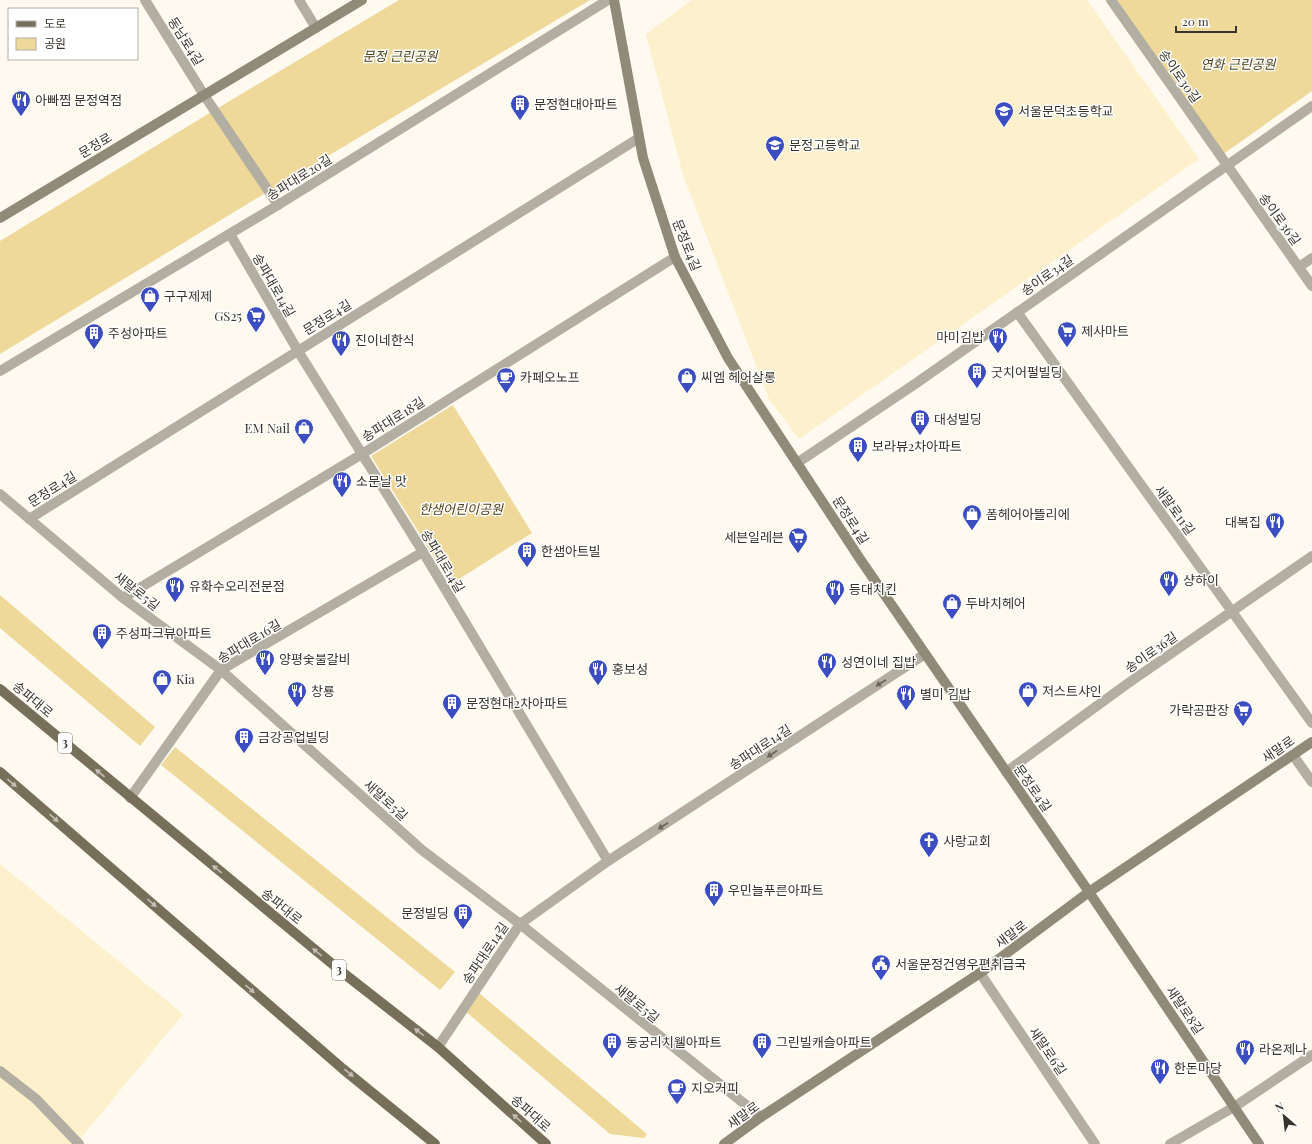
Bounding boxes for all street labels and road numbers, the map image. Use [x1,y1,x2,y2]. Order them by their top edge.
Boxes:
street label: 동남로4길 [165,13,208,68]
street label: 송이로30길 [1156,46,1205,106]
street label: 문정로 [75,128,115,161]
street label: 송파대로20길 [263,150,335,203]
street label: 송이로36길 [1256,189,1305,248]
street label: 문정로4길 [669,216,706,273]
street label: 송파대로14길 [249,250,300,320]
street label: 송이로34길 [1017,250,1076,299]
street label: 문정로4길 [299,295,354,338]
street label: 송파대로18길 [358,392,428,445]
street label: 문정로4길 [24,467,79,510]
street label: 새말로11길 [1152,481,1199,538]
street label: 문정로4길 [830,492,873,547]
street label: 송파대로14길 [418,526,469,596]
street label: 새말로5길 [111,568,164,614]
street label: 송파대로16길 [214,615,284,666]
street label: 송이로36길 [1121,627,1180,676]
street label: 송파대로 [10,677,57,721]
street label: 송파대로14길 [725,720,794,773]
street label: 새말로 [1258,731,1297,766]
road number: 3 [58,733,72,753]
street label: 문정로4길 [1011,761,1056,815]
street label: 새말로5길 [361,775,412,824]
street label: 송파대로 [258,884,306,927]
street label: 새말로 [991,916,1030,951]
street label: 송파대로14길 [458,919,511,987]
road number: 3 [332,960,346,980]
street label: 새말로5길 [611,979,663,1026]
street label: 새말로8길 [1163,982,1208,1037]
street label: 새말로6길 [1026,1023,1071,1078]
street label: 송파대로 [508,1090,555,1135]
street label: 새말로 [723,1097,762,1132]

